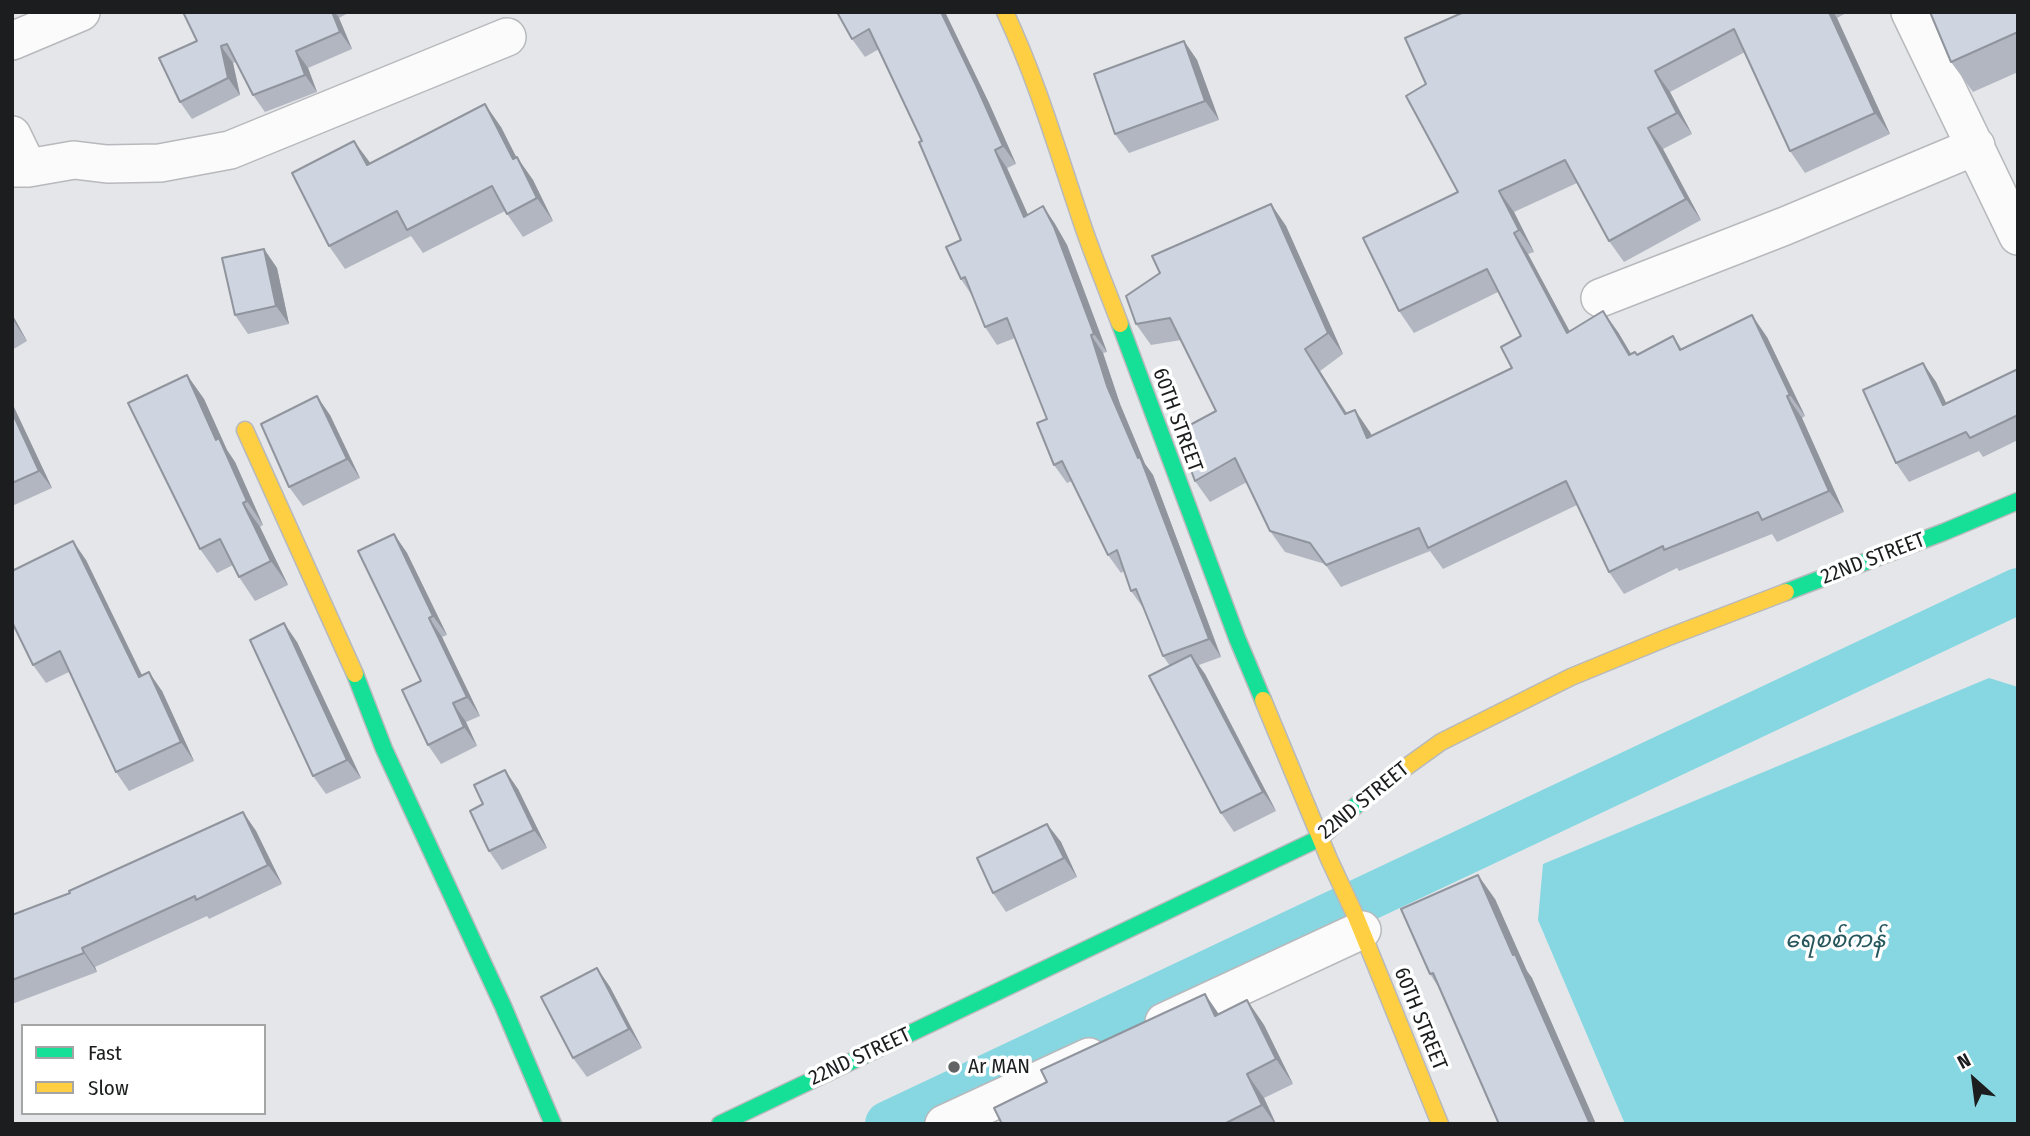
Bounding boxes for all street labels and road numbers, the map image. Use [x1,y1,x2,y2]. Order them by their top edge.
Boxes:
street label: 60TH STREET [1147,365,1207,475]
street label: 22ND STREET [1818,528,1928,590]
street label: 22ND STREET [1314,757,1414,845]
street label: 60TH STREET [1388,964,1452,1074]
street label: 22ND STREET [805,1023,915,1091]

